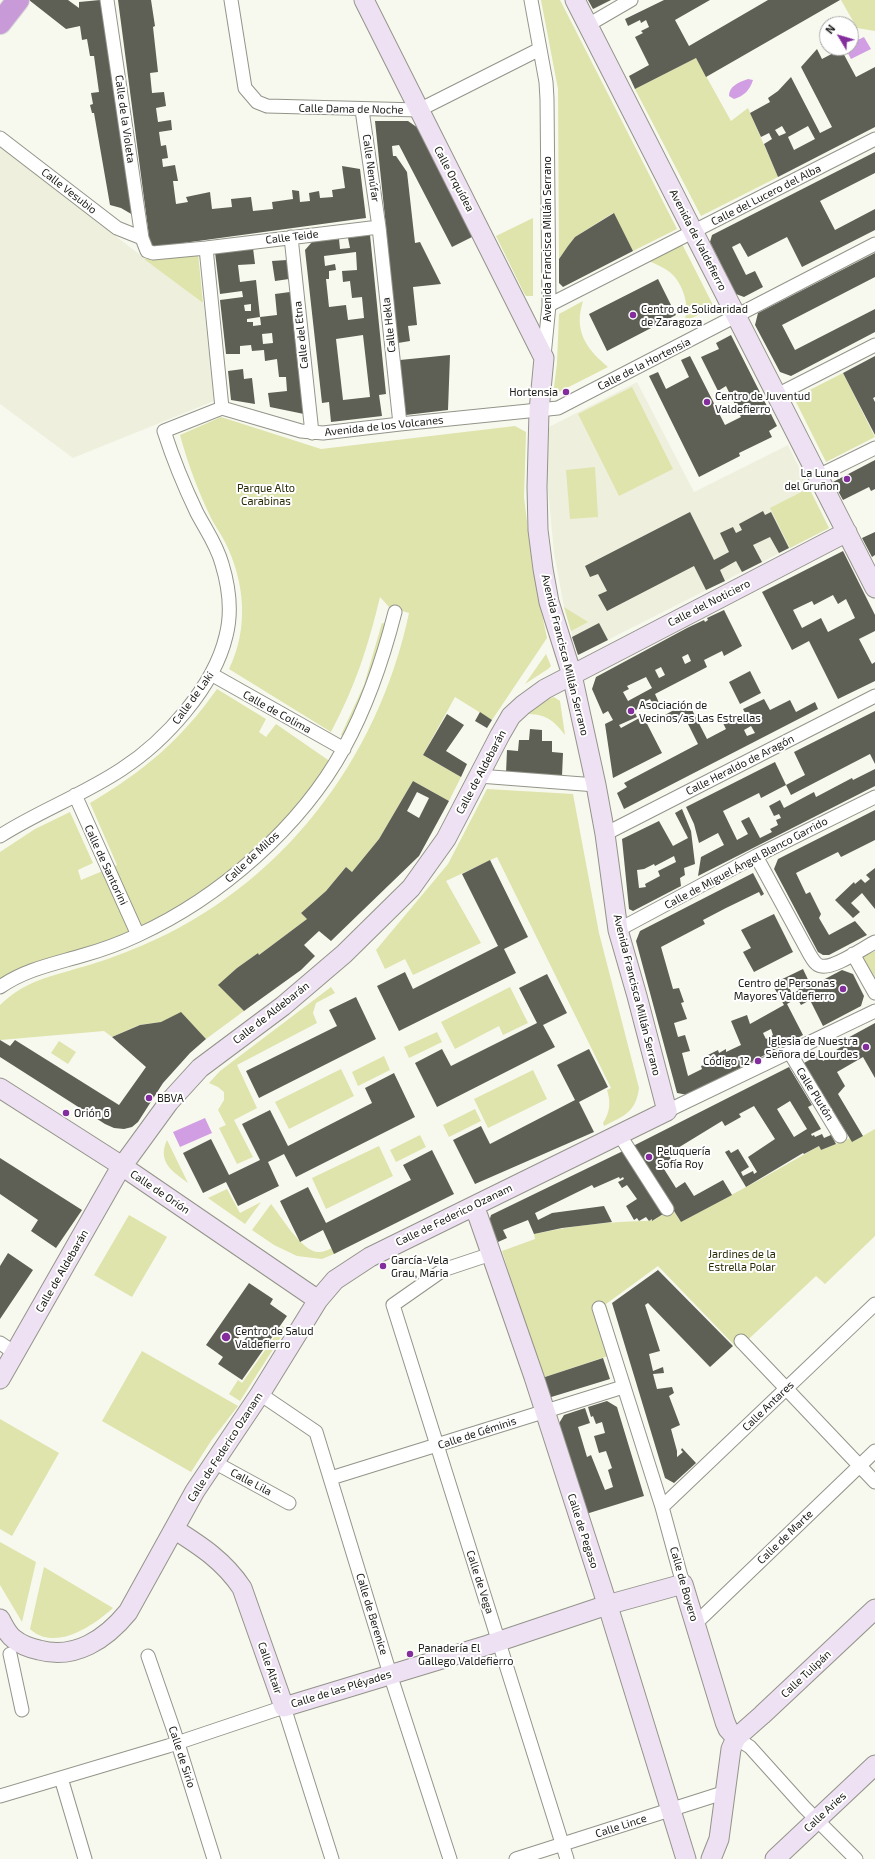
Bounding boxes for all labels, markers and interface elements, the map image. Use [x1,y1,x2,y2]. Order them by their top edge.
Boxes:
north arrow [819,16,859,56]
text: N [822,22,838,36]
street label: Calle de la Violeta [112,74,138,164]
street label: Calle Dama de Noche [298,101,404,117]
street label: Calle Nenúfar [360,133,382,203]
street label: Calle Orquídea [431,144,477,214]
street label: Avenida Francisca Millán Serrano [540,156,554,322]
street label: Calle del Lucero del Alba [709,162,823,228]
street label: Calle Vesubio [39,165,99,217]
street label: Avenida de Valdefierro [667,187,729,293]
street label: Calle Teide [265,227,319,247]
street label: Calle Hekla [380,297,398,353]
street label: Calle del Etna [291,301,311,369]
place label: Centro de Solidaridad de Zaragoza [641,302,748,328]
marker: Centro de Solidaridad de Zaragoza [628,310,638,320]
street label: Calle de la Hortensia [595,335,693,393]
place label: Hortensia [509,385,558,399]
marker: Hortensia [561,387,571,397]
place label: Centro de Juventud Valdefierro [715,389,810,415]
marker: Centro de Juventud Valdefierro [702,397,712,407]
street label: Avenida de los Volcanes [324,413,444,439]
place label: La Luna del Gruñon [784,466,839,492]
marker: La Luna del Gruñon [842,474,852,484]
park label: Parque Alto Carabinas [237,481,295,507]
street label: Avenida Francisca Millán Serrano [539,573,591,737]
street label: Calle del Noticiero [666,577,752,629]
street label: Calle de Laki [169,669,217,727]
street label: Calle de Colima [241,688,313,736]
place label: Asociación de Vecinos/as Las Estrellas [639,698,761,724]
marker: Asociación de Vecinos/as Las Estrellas [626,706,636,716]
street label: Calle de Aldebarán [453,728,509,816]
street label: Calle Heraldo de Aragón [684,732,796,798]
street label: Calle de Miguel Ángel Blanco Garrido [662,814,830,912]
street label: Calle de Santorini [82,823,130,907]
street label: Calle de Milos [222,829,282,885]
street label: Avenida Francisca Millán Serrano [611,913,663,1077]
place label: Centro de Personas Mayores Valdefierro [734,976,835,1002]
street label: Calle de Aldebarán [230,979,312,1047]
marker: Centro de Personas Mayores Valdefierro [838,984,848,994]
place label: Iglesia de Nuestra Señora de Lourdes [765,1034,858,1060]
marker: Iglesia de Nuestra Señora de Lourdes [861,1042,871,1052]
place label: Código 12 [703,1054,750,1068]
marker: Código 12 [753,1056,763,1066]
street label: Calle Plutón [793,1065,837,1123]
place label: BBVA [157,1091,184,1105]
marker: BBVA [144,1093,154,1103]
place label: Orión 6 [74,1106,110,1120]
marker: Orión 6 [61,1108,71,1118]
place label: Peluquería Sofía Roy [657,1144,711,1170]
marker: Peluquería Sofía Roy [644,1152,654,1162]
street label: Calle de Orión [128,1167,192,1217]
street label: Calle de Federico Ozanam [394,1181,514,1249]
street label: Calle de Aldebarán [33,1227,91,1315]
park label: Jardines de la Estrella Polar [708,1247,776,1273]
place label: García-Vela Grau, Maria [391,1253,449,1279]
marker: García-Vela Grau, Maria [378,1261,388,1271]
place label: Centro de Salud Valdefierro [235,1324,313,1350]
marker: Centro de Salud Valdefierro [220,1331,232,1343]
street label: Calle Antares [740,1378,796,1434]
street label: Calle de Federico Ozanam [185,1390,265,1504]
street label: Calle de Géminis [436,1414,518,1452]
street label: Calle Lila [228,1466,274,1498]
street label: Calle de Pegaso [565,1492,601,1570]
street label: Calle de Marte [754,1507,816,1567]
street label: Calle de Boyero [667,1545,701,1623]
street label: Calle de Vega [463,1548,497,1616]
street label: Calle de Berenice [353,1571,391,1657]
street label: Calle Altair [255,1640,285,1696]
place label: Panadería El Gallego Valdefierro [418,1641,514,1667]
street label: Calle Tulipán [778,1647,834,1701]
marker: Panadería El Gallego Valdefierro [405,1649,415,1659]
street label: Calle de las Pléyades [289,1667,393,1711]
street label: Calle de Sirio [166,1724,198,1790]
street label: Calle Aries [801,1789,849,1835]
street label: Calle Lince [594,1812,648,1840]

